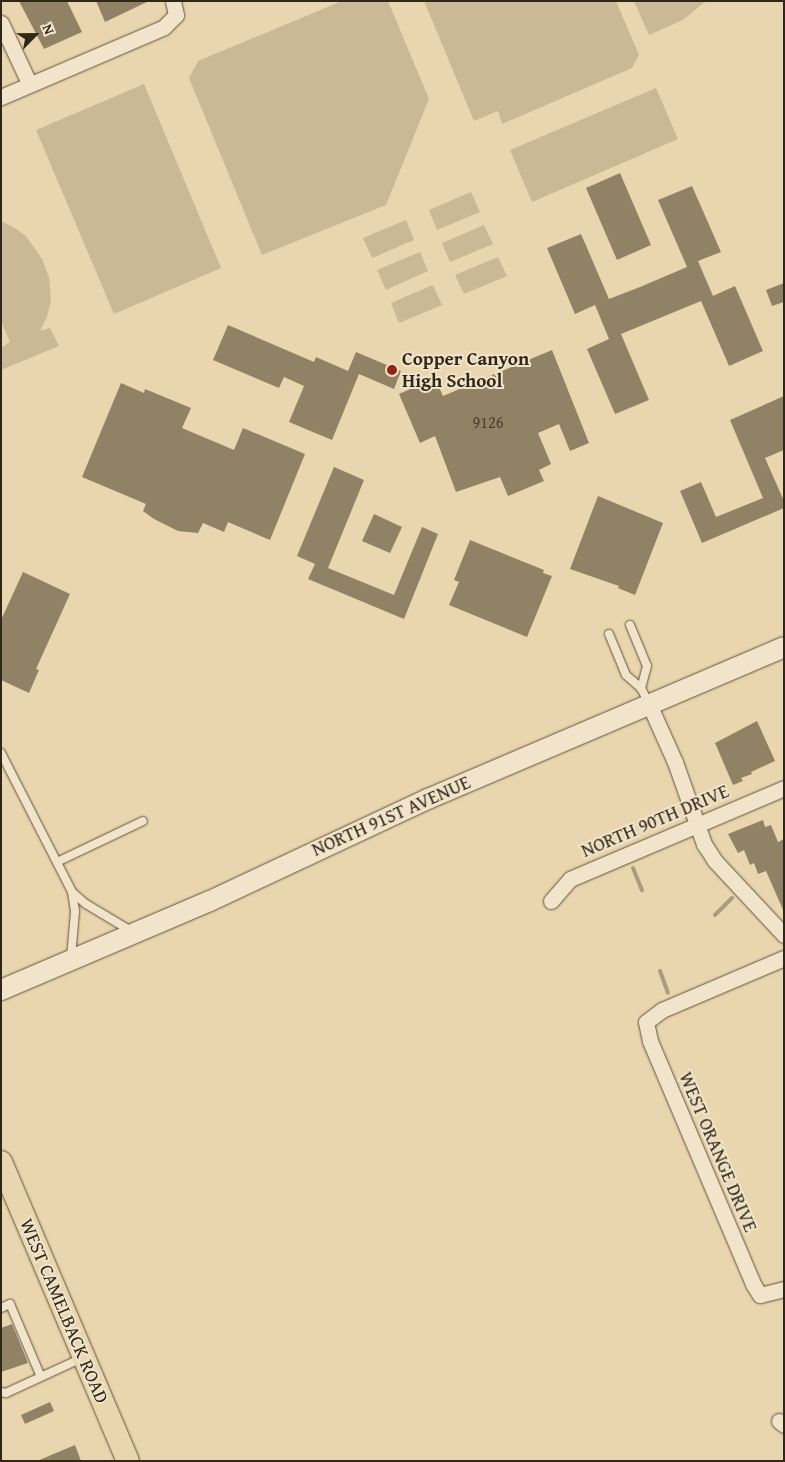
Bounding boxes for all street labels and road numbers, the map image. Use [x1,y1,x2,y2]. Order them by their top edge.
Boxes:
street label: NORTH 91ST AVENUE [308,771,474,861]
street label: NORTH 90TH DRIVE [578,780,732,862]
street label: WEST ORANGE DRIVE [674,1069,762,1235]
street label: WEST CAMELBACK ROAD [15,1215,113,1407]

